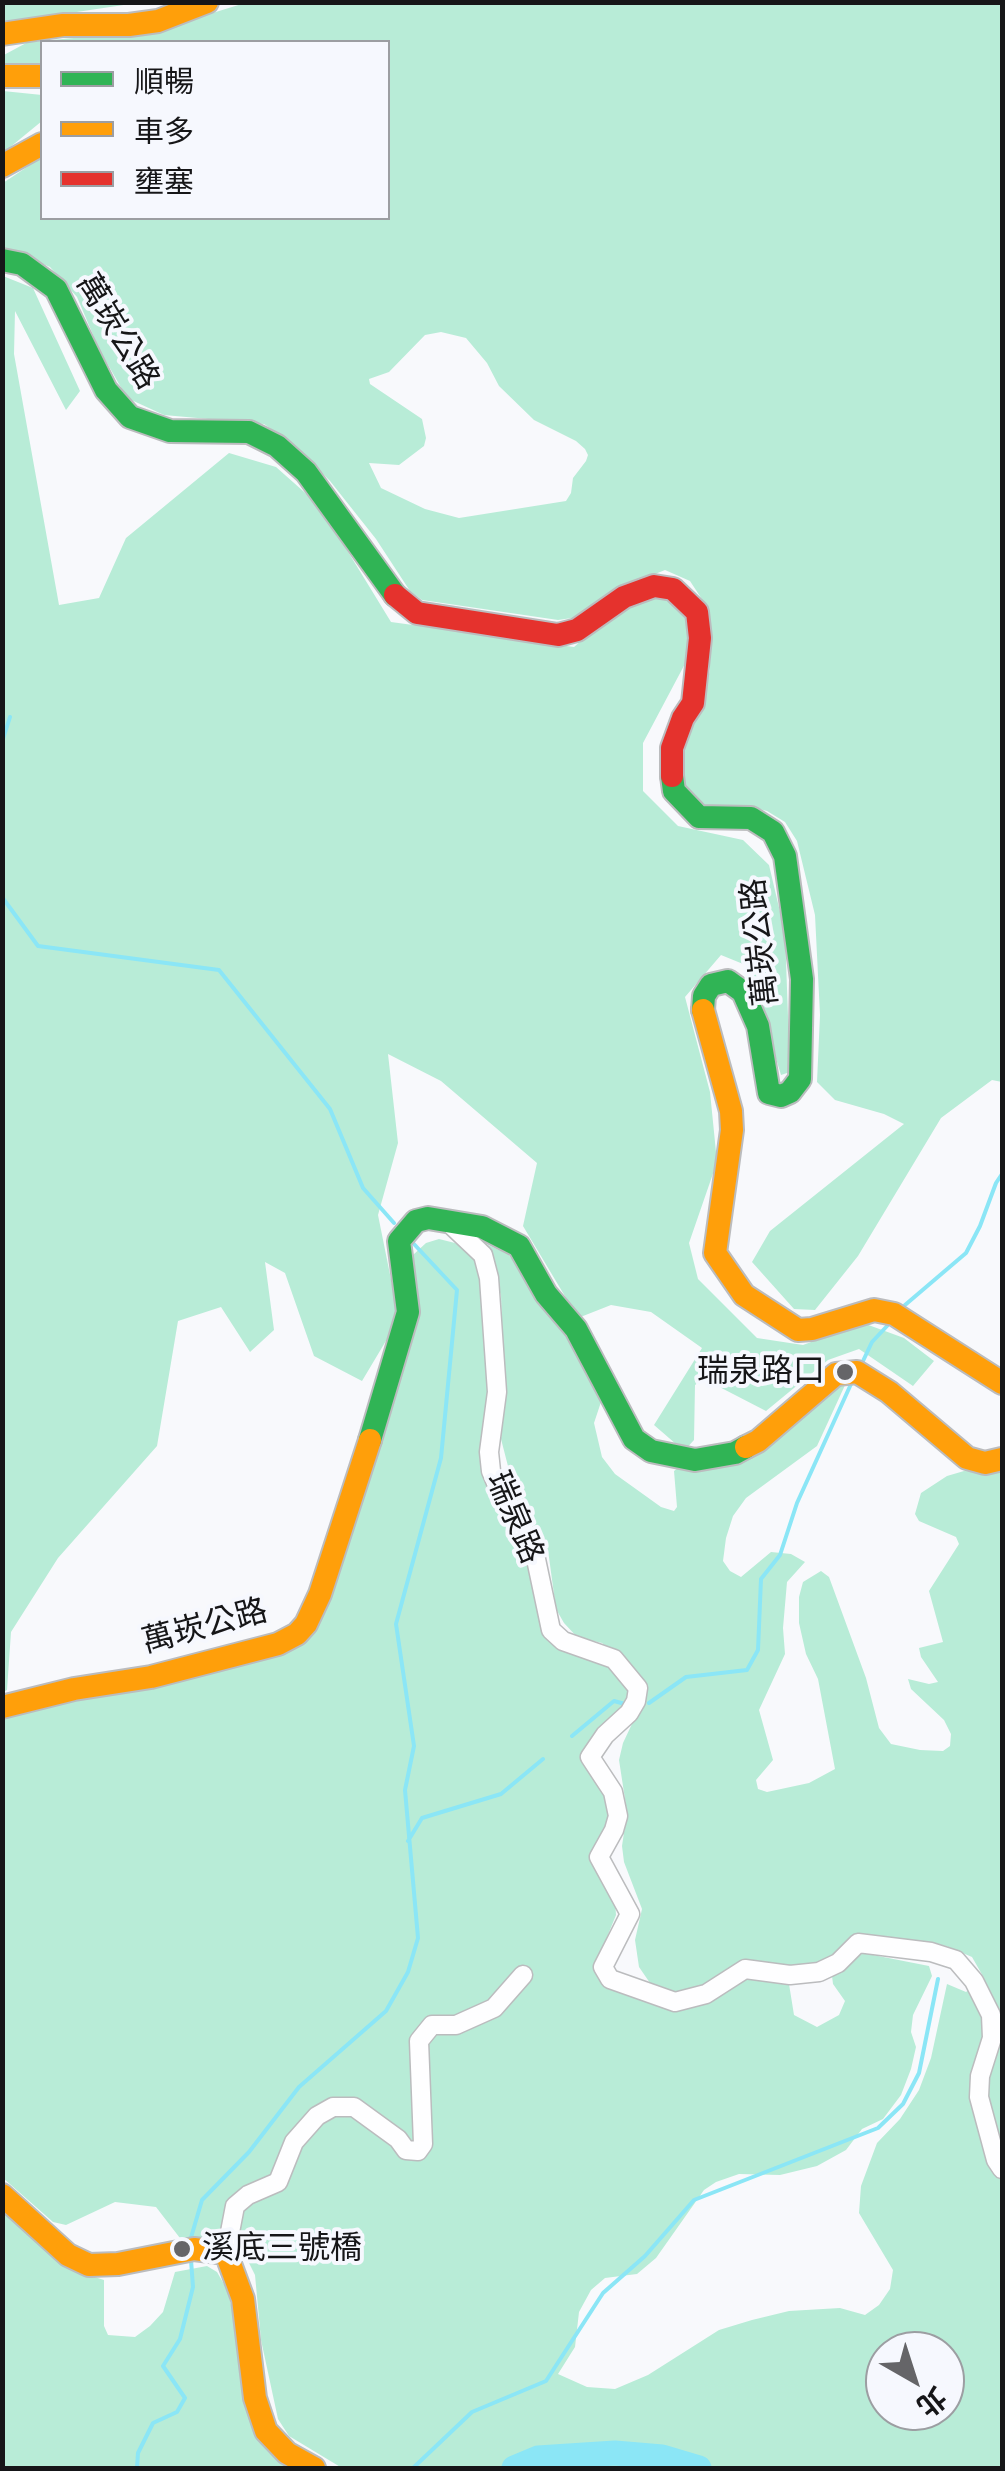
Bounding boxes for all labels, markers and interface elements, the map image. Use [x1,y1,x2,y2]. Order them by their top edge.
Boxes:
legend [40,40,390,220]
text: 順暢 [134,60,194,101]
text: 車多 [134,110,194,151]
text: 壅塞 [134,160,194,201]
street label: 萬崁公路 [68,267,166,397]
street label: 萬崁公路 [735,876,787,1008]
place label: 瑞泉路口 [697,1353,825,1391]
marker: 瑞泉路口 [834,1361,856,1383]
street label: 瑞泉路 [478,1466,550,1570]
street label: 萬崁公路 [138,1592,272,1662]
place label: 溪底三號橋 [202,2230,362,2268]
marker: 溪底三號橋 [171,2238,193,2260]
north arrow [865,2331,965,2431]
text: 北 [910,2379,955,2426]

